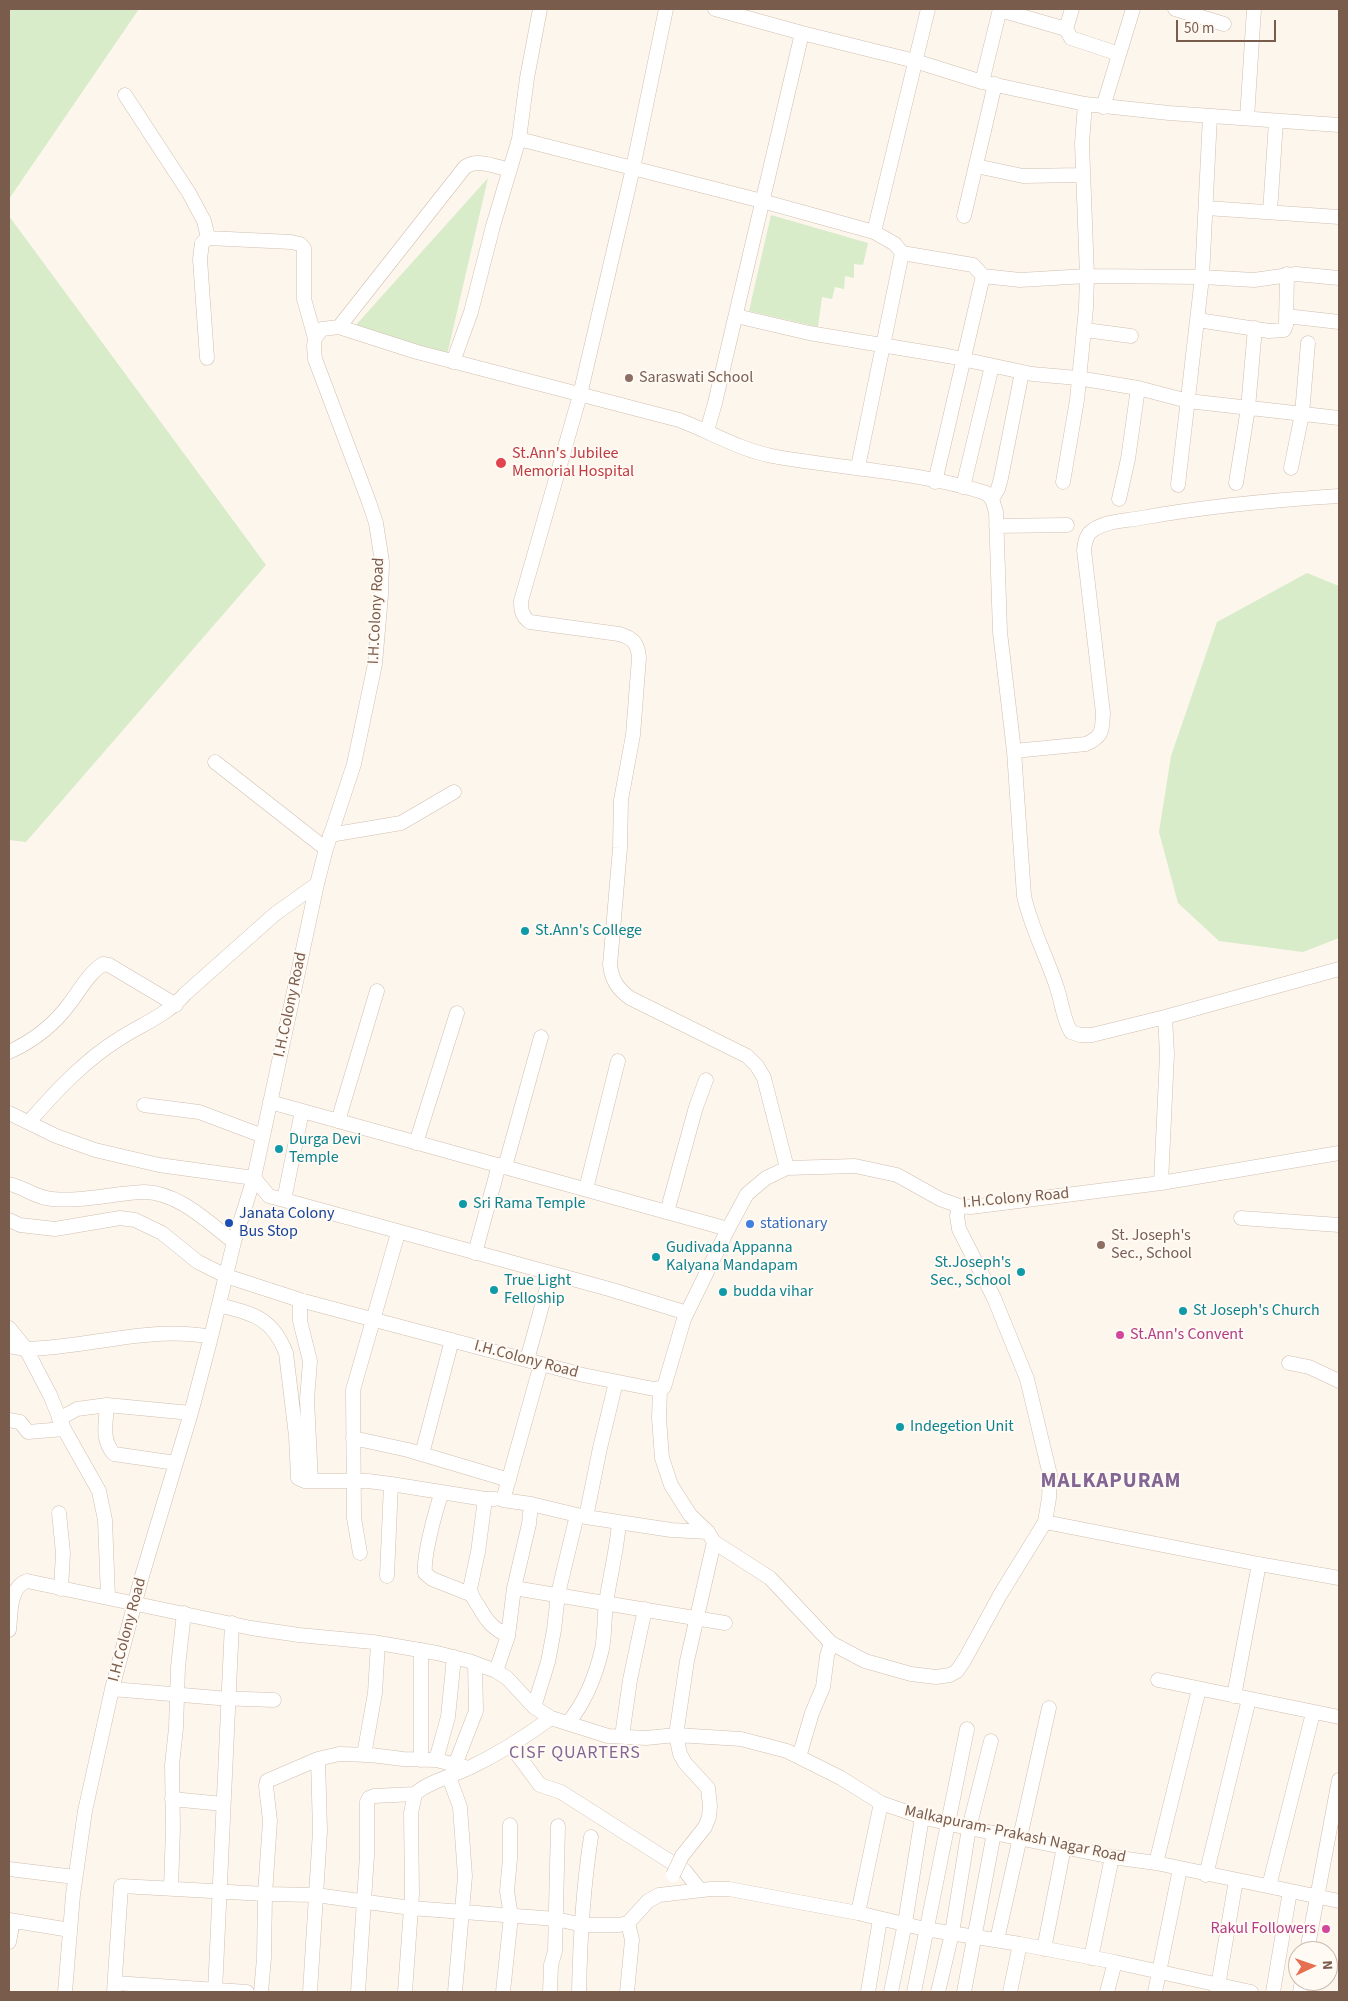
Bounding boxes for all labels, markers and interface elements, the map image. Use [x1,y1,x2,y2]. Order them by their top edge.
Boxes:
scale bar [1178,10,1278,42]
text: 50 m [1184,18,1214,39]
place label: Saraswati School [639,368,753,388]
marker: Saraswati School [623,372,635,384]
place label: St.Ann's Jubilee Memorial Hospital [512,444,634,482]
marker: St.Ann's Jubilee Memorial Hospital [494,456,508,470]
street label: I.H.Colony Road [365,557,389,665]
place label: St.Ann's College [535,921,642,941]
marker: St.Ann's College [519,925,531,937]
street label: I.H.Colony Road [270,951,312,1059]
place label: Durga Devi Temple [289,1130,361,1168]
marker: Durga Devi Temple [273,1143,285,1155]
street label: I.H.Colony Road [962,1185,1070,1213]
place label: Sri Rama Temple [473,1194,585,1214]
marker: Sri Rama Temple [457,1198,469,1210]
place label: Janata Colony Bus Stop [239,1204,334,1242]
place label: stationary [760,1214,828,1234]
marker: Janata Colony Bus Stop [223,1217,235,1229]
marker: stationary [744,1218,756,1230]
place label: St. Joseph's Sec., School [1111,1226,1192,1264]
place label: Gudivada Appanna Kalyana Mandapam [666,1238,798,1276]
marker: St. Joseph's Sec., School [1095,1239,1107,1251]
marker: Gudivada Appanna Kalyana Mandapam [650,1251,662,1263]
place label: St.Joseph's Sec., School [930,1253,1011,1291]
marker: St.Joseph's Sec., School [1015,1266,1027,1278]
place label: True Light Felloship [504,1271,571,1309]
place label: budda vihar [733,1282,813,1302]
marker: True Light Felloship [488,1284,500,1296]
marker: budda vihar [717,1286,729,1298]
place label: St Joseph's Church [1193,1301,1320,1321]
marker: St Joseph's Church [1177,1305,1189,1317]
place label: St.Ann's Convent [1130,1325,1243,1345]
marker: St.Ann's Convent [1114,1329,1126,1341]
street label: I.H.Colony Road [472,1337,580,1383]
place label: Indegetion Unit [910,1417,1014,1437]
marker: Indegetion Unit [894,1421,906,1433]
district label: MALKAPURAM [1039,1469,1183,1495]
street label: I.H.Colony Road [105,1576,151,1684]
district label: CISF QUARTERS [507,1743,643,1765]
street label: Malkapuram- Prakash Nagar Road [902,1802,1128,1868]
place label: Rakul Followers [1210,1919,1316,1939]
marker: Rakul Followers [1320,1923,1332,1935]
north arrow [1288,1941,1338,1991]
text: N [1317,1960,1337,1970]

